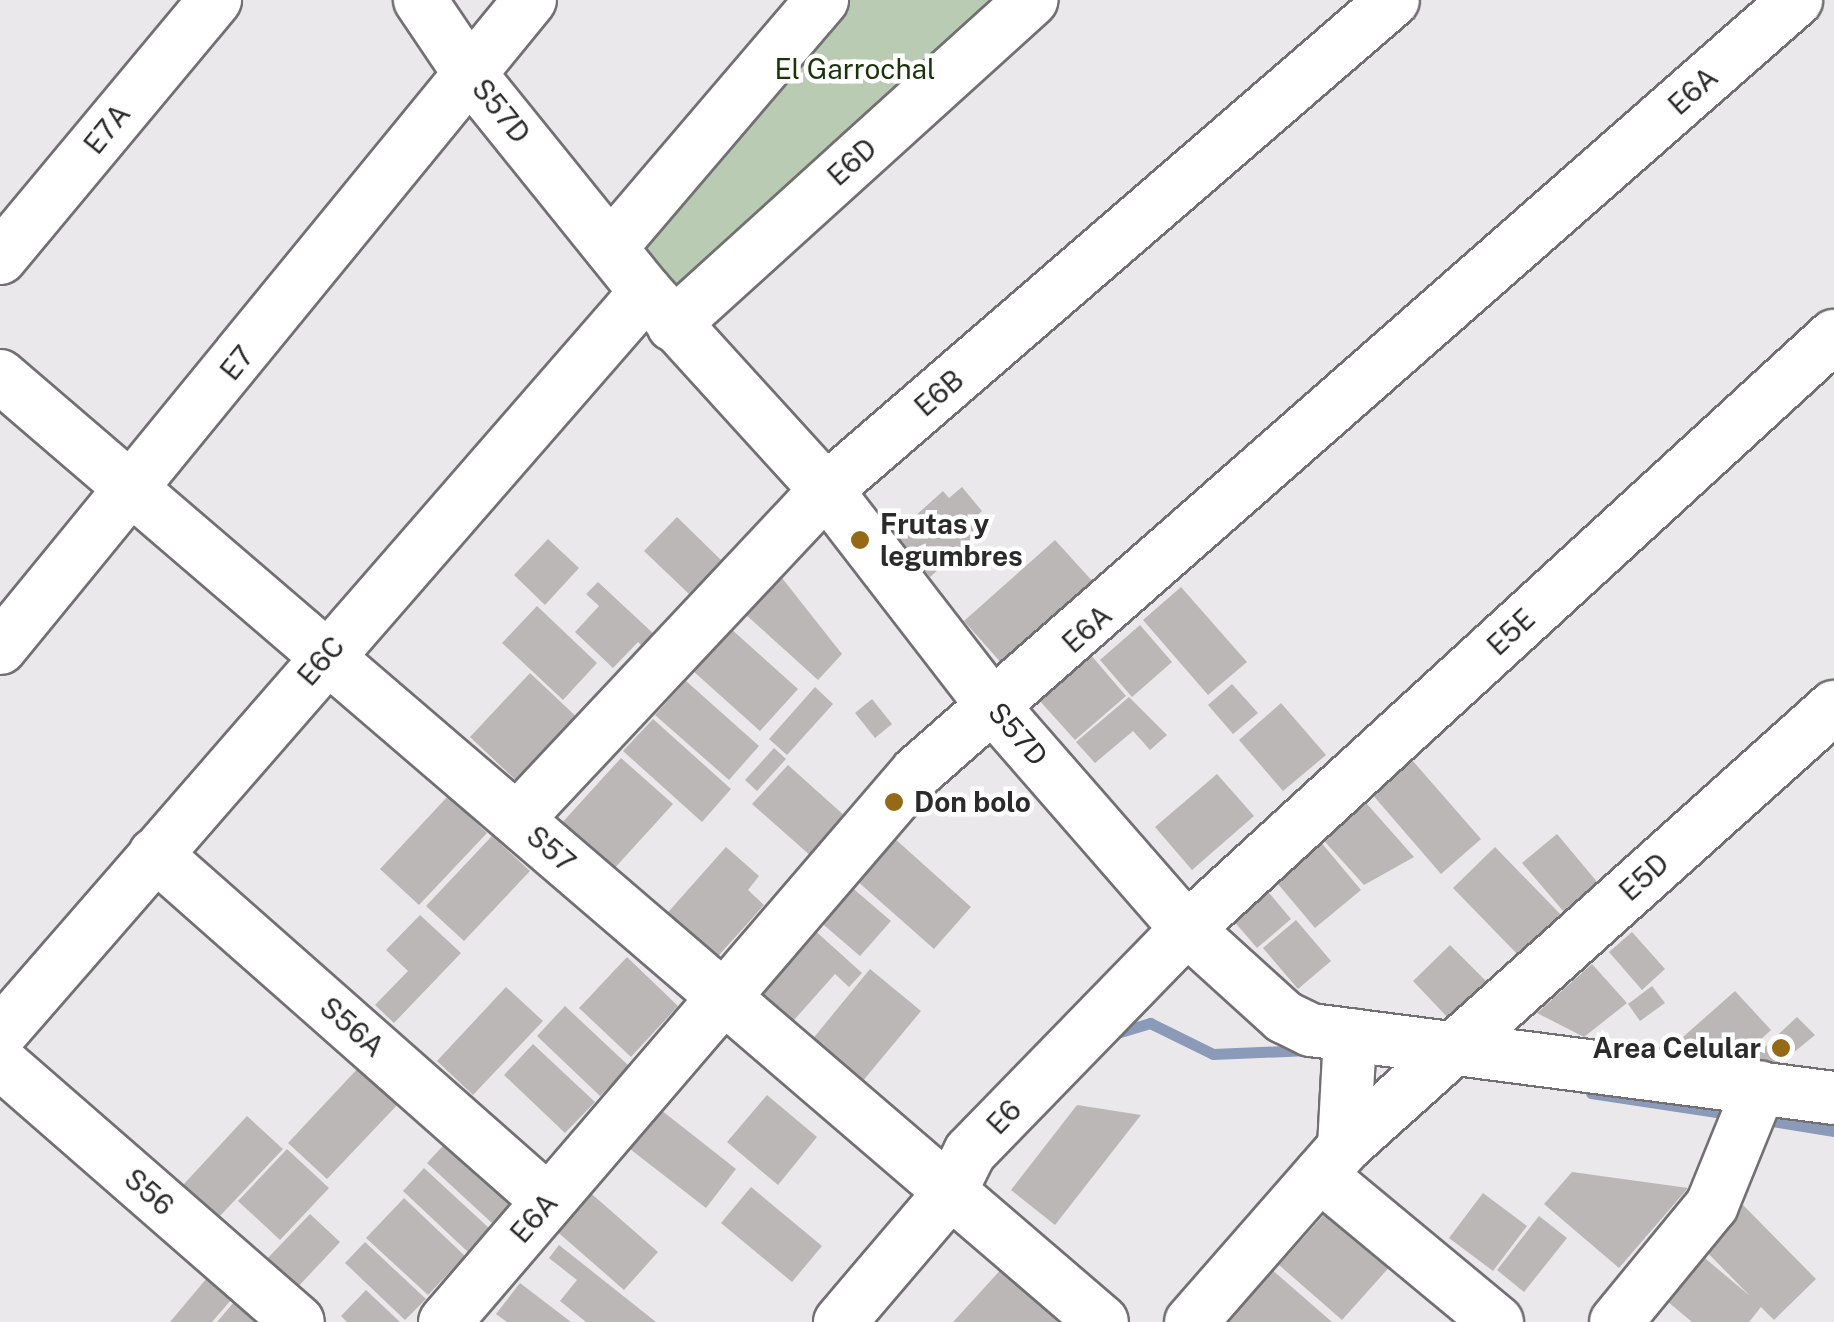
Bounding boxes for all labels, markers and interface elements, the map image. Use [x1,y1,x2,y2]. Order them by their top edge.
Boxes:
park label: El Garrochal [775,52,935,86]
street label: E6A [1661,60,1725,122]
street label: S57D [465,72,537,150]
street label: E7A [77,97,137,161]
street label: E6D [821,131,883,193]
street label: E7 [213,339,261,387]
street label: E6B [908,363,970,423]
place label: Frutas y legumbres [880,507,1023,573]
marker: Frutas y legumbres [849,529,871,551]
street label: E6A [1055,598,1119,660]
street label: E5E [1480,602,1542,662]
street label: E6C [291,630,351,692]
street label: S57D [981,695,1055,773]
place label: Don bolo [914,785,1031,819]
marker: Don bolo [883,791,905,813]
street label: S57 [520,819,582,879]
street label: E5D [1612,846,1676,908]
street label: S56A [313,990,391,1064]
place label: Area Celular [1592,1031,1761,1065]
marker: Area Celular [1770,1037,1792,1059]
street label: E6 [980,1093,1028,1141]
street label: S56 [118,1162,180,1222]
street label: E6A [503,1186,565,1250]

